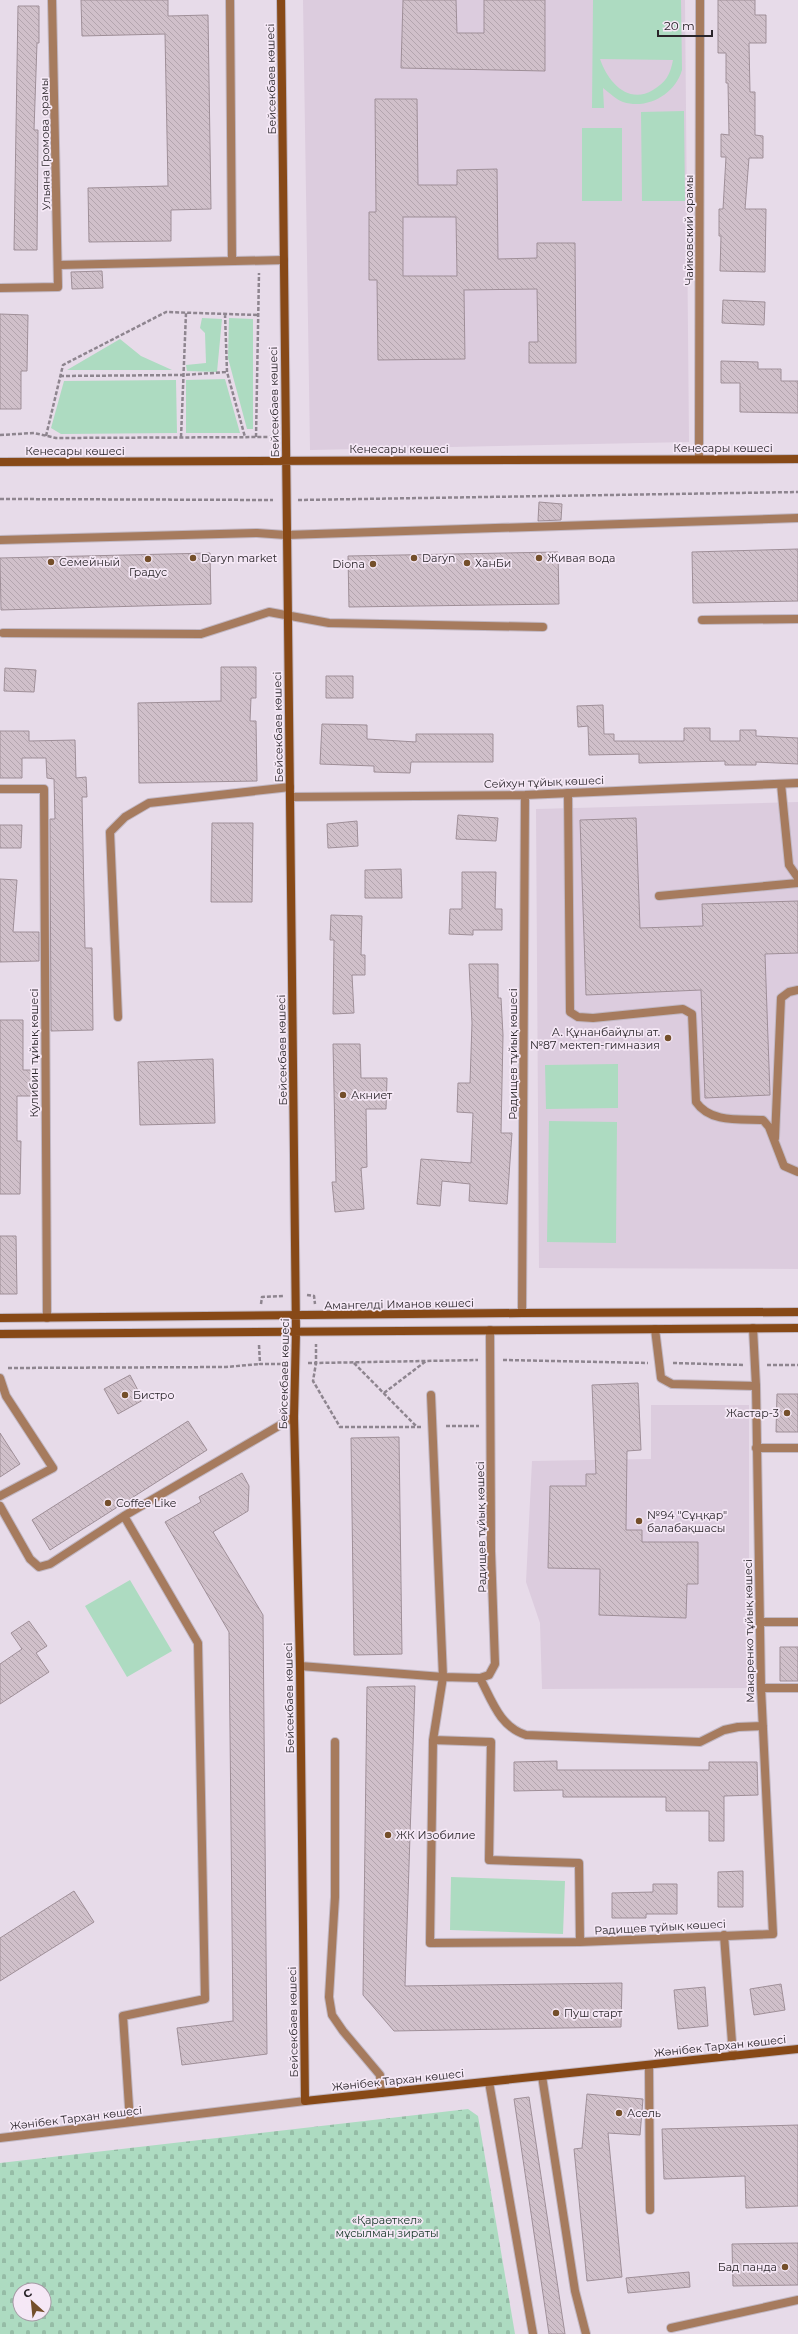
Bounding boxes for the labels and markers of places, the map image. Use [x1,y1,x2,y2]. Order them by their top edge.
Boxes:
place label: Daryn market [201,551,278,565]
place label: Daryn [422,551,455,565]
place label: Живая вода [547,551,615,565]
marker: Daryn market [188,553,198,563]
marker: Daryn [409,553,419,563]
marker: Живая вода [534,553,544,563]
marker: Градус [143,554,153,564]
place label: Семейный [59,555,120,569]
place label: ХанБи [475,556,511,570]
marker: Семейный [46,557,56,567]
place label: Diona [332,557,365,571]
marker: ХанБи [462,558,472,568]
marker: Diona [368,559,378,569]
place label: Градус [129,565,167,579]
place label: А. Құнанбайұлы ат. №87 мектеп-гимназия [530,1025,660,1052]
marker: А. Құнанбайұлы ат. №87 мектеп-гимназия [663,1033,673,1043]
place label: Акниет [351,1088,393,1102]
marker: Акниет [338,1090,348,1100]
place label: Бистро [133,1388,174,1402]
marker: Бистро [120,1390,130,1400]
place label: Жастар-3 [726,1406,779,1420]
marker: Жастар-3 [782,1408,792,1418]
place label: Coffee Like [116,1496,177,1510]
marker: Coffee Like [103,1498,113,1508]
place label: №94 "Сұңқар" балабақшасы [647,1508,727,1535]
marker: №94 "Сұңқар" балабақшасы [634,1516,644,1526]
place label: ЖК Изобилие [396,1828,476,1842]
marker: ЖК Изобилие [383,1830,393,1840]
place label: Пуш старт [564,2006,623,2020]
marker: Пуш старт [551,2008,561,2018]
place label: Асель [627,2106,661,2120]
marker: Асель [614,2108,624,2118]
place label: Бад панда [718,2260,777,2274]
marker: Бад панда [780,2262,790,2272]

